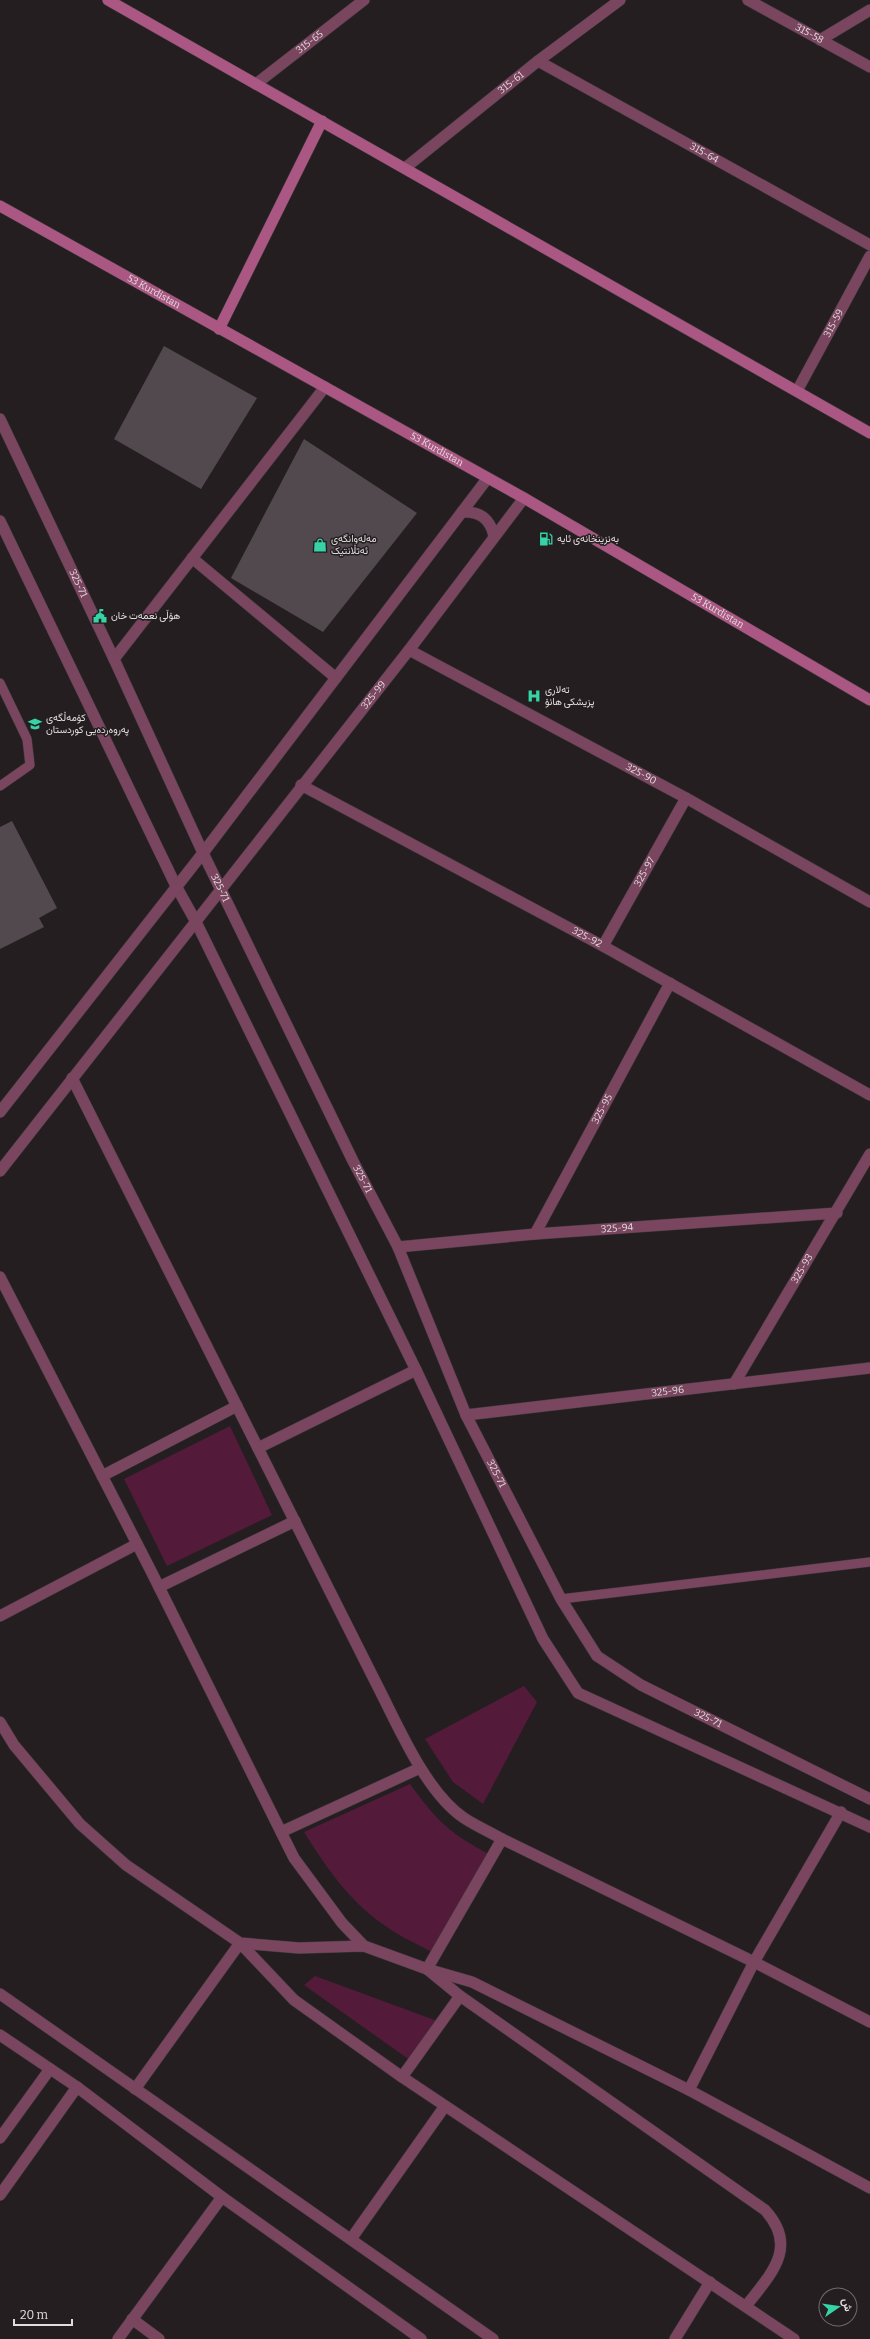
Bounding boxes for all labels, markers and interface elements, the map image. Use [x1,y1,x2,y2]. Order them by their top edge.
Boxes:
street label: 315-58 [793,21,826,46]
street label: 315-65 [294,28,325,56]
street label: 315-61 [496,69,526,97]
street label: 315-64 [688,140,721,166]
street label: 53 Kurdistan [125,272,183,312]
street label: 315-59 [821,307,846,340]
street label: 53 Kurdistan [408,430,466,469]
fuel station icon: بەنزینخانەی ئایە [538,531,554,547]
place label: مەلەوانگەی ئەتڵانتیک [331,533,377,557]
place label: بەنزینخانەی ئایە [557,533,619,545]
shop icon: مەلەوانگەی ئەتڵانتیک [312,537,328,553]
street label: 325-71 [66,567,90,599]
street label: 53 Kurdistan [689,591,747,631]
public building icon: هۆڵی نعمەت خان [92,608,108,624]
place label: هۆڵی نعمەت خان [111,609,180,622]
street label: 325-99 [359,678,388,712]
place label: تەلاری پزیشکی هانۆ [545,684,594,709]
hospital icon: تەلاری پزیشکی هانۆ [526,688,542,704]
place label: كۆمەڵگەی پەروەردەیی كوردستان [46,711,129,737]
school or university icon: كۆمەڵگەی پەروەردەیی كوردستان [27,716,43,732]
street label: 325-90 [623,761,658,787]
street label: 325-97 [632,855,658,889]
street label: 325-71 [208,872,232,904]
street label: 325-92 [570,925,604,950]
street label: 325-95 [589,1092,615,1126]
street label: 325-71 [350,1163,375,1195]
street label: 325-94 [600,1221,634,1235]
street label: 325-93 [789,1251,816,1286]
street label: 325-96 [651,1384,685,1399]
street label: 325-71 [484,1458,508,1490]
street label: 325-71 [692,1706,724,1730]
north arrow [818,2287,858,2327]
text: ش [839,2297,855,2313]
scale bar [14,2301,72,2327]
text: 20 m [20,2308,49,2322]

